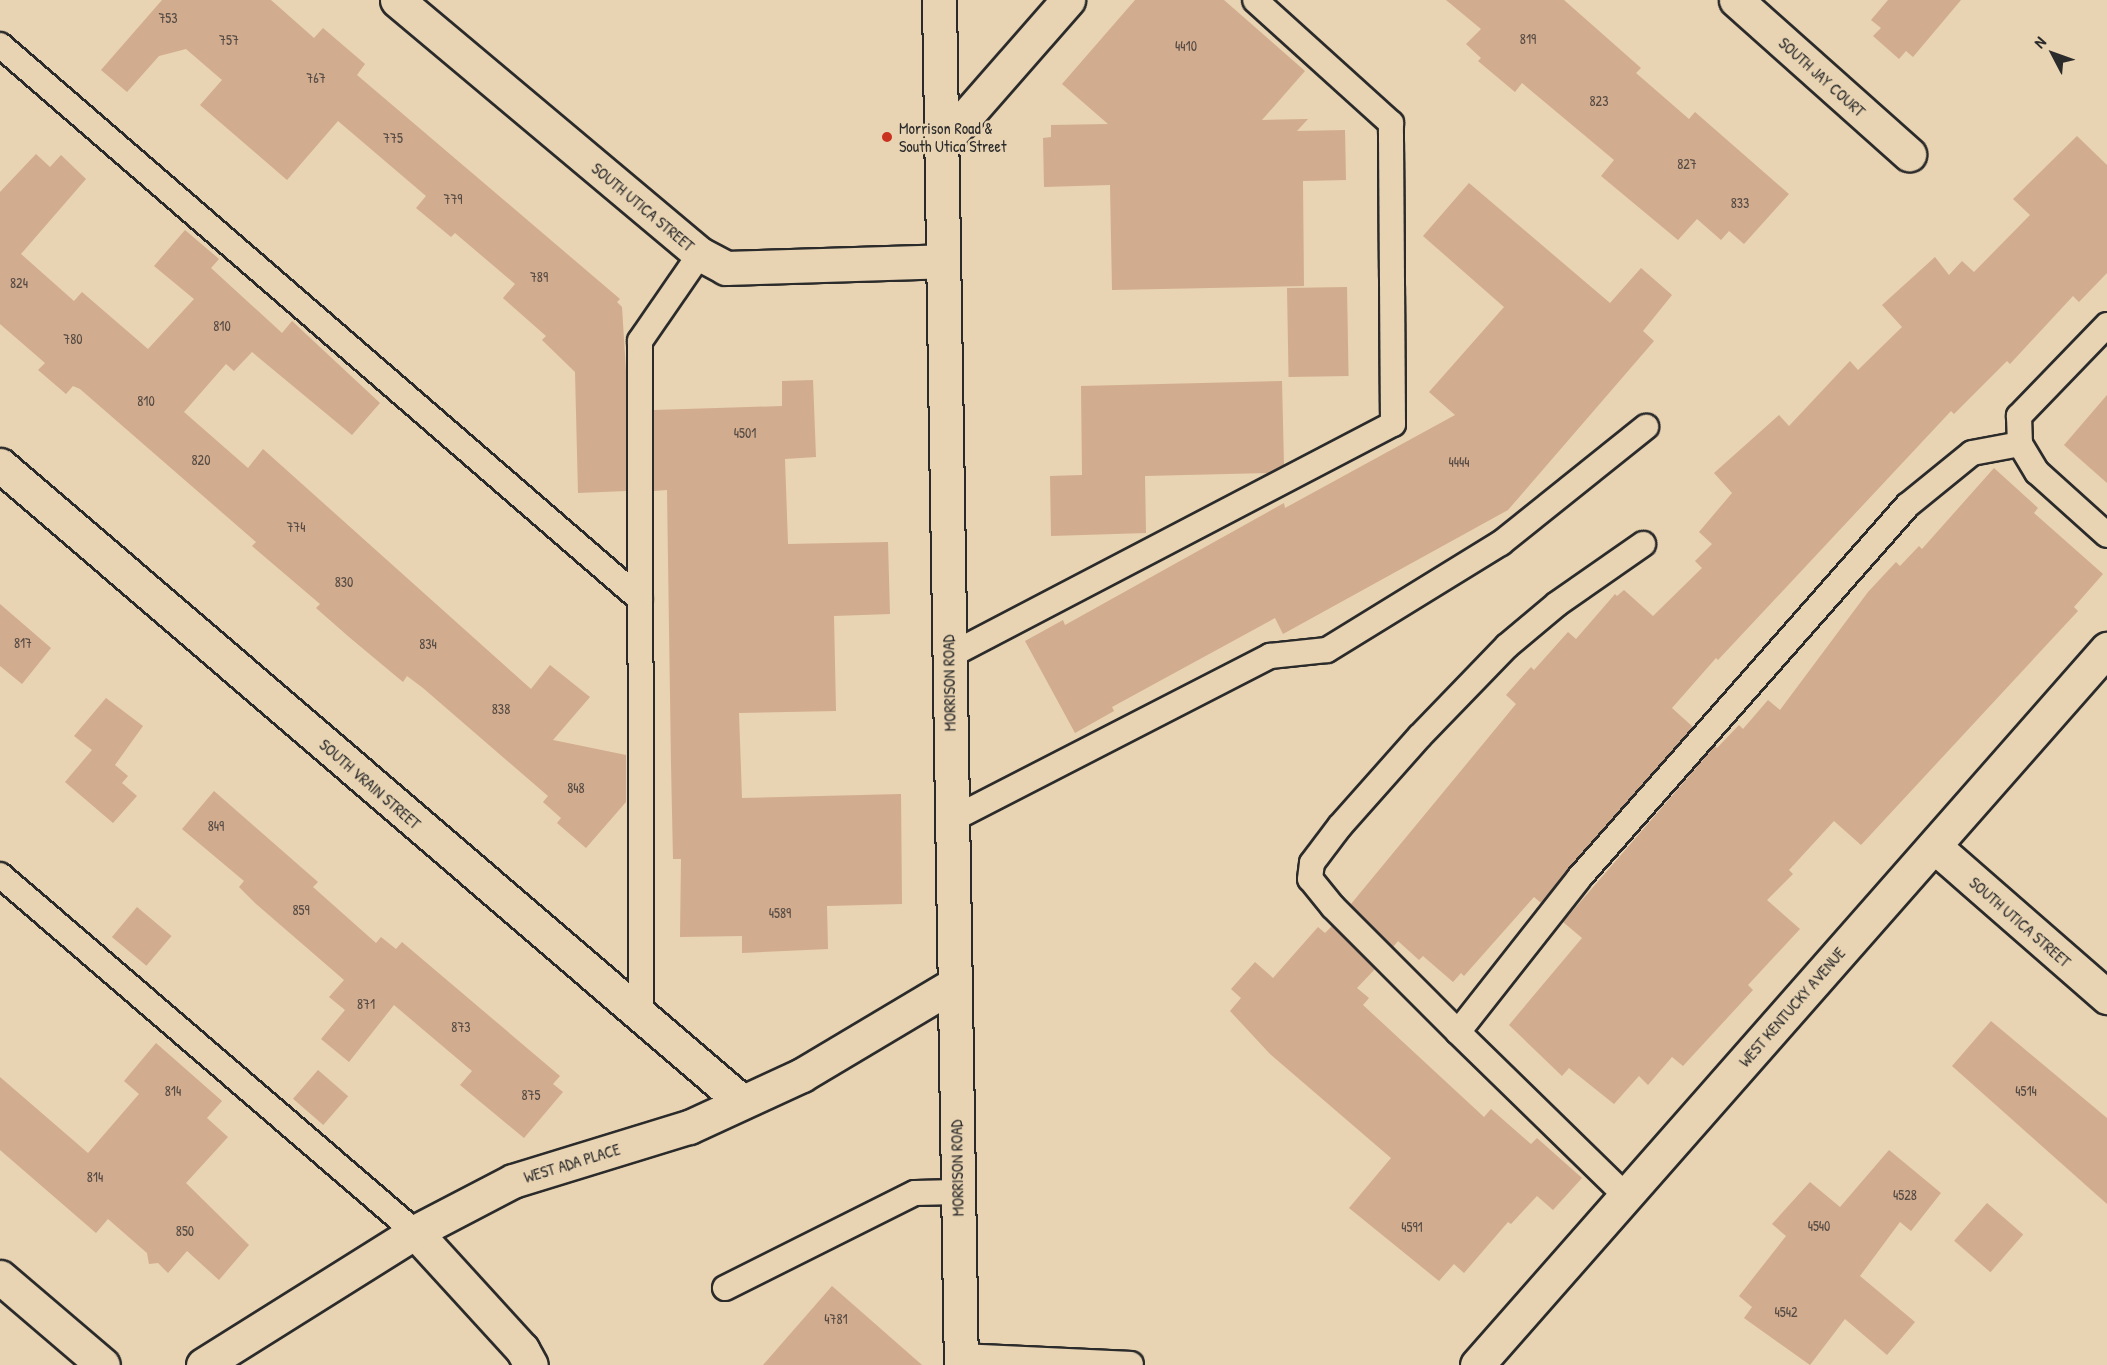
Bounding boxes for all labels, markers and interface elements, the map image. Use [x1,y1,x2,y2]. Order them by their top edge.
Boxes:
house number: 753 [158,10,178,26]
north arrow [2023,24,2083,84]
house number: 819 [1520,31,1536,47]
house number: 757 [219,32,239,48]
text: N [2028,32,2051,53]
street label: SOUTH JAY COURT [1775,33,1869,121]
house number: 4410 [1175,38,1197,54]
house number: 767 [306,70,326,86]
house number: 823 [1590,93,1608,109]
place label: Morrison Road & South Utica Street [899,118,1006,156]
house number: 775 [383,130,403,146]
marker: Morrison Road & South Utica Street [880,130,894,144]
house number: 827 [1677,156,1697,172]
street label: SOUTH UTICA STREET [588,159,698,255]
house number: 779 [444,191,462,207]
house number: 833 [1731,195,1749,211]
house number: 789 [530,269,548,285]
house number: 824 [10,275,28,291]
house number: 810 [213,318,231,334]
house number: 780 [63,331,83,347]
house number: 810 [137,393,155,409]
house number: 4501 [734,425,756,441]
house number: 820 [192,452,210,468]
house number: 4444 [1449,454,1469,470]
house number: 774 [286,519,306,535]
house number: 830 [335,574,353,590]
street label: MORRISON ROAD [939,634,959,732]
house number: 817 [14,635,32,651]
house number: 834 [419,636,437,652]
house number: 838 [492,701,510,717]
street label: SOUTH VRAIN STREET [316,735,424,833]
house number: 848 [567,780,585,796]
house number: 849 [208,818,224,834]
street label: SOUTH UTICA STREET [1966,873,2074,971]
house number: 859 [292,902,310,918]
house number: 4589 [769,905,791,921]
street label: WEST KENTUCKY AVENUE [1735,943,1849,1071]
house number: 871 [357,996,375,1012]
house number: 873 [451,1019,471,1035]
house number: 814 [165,1083,181,1099]
house number: 4514 [2015,1083,2037,1099]
house number: 875 [522,1087,540,1103]
street label: MORRISON ROAD [947,1119,967,1217]
street label: WEST ADA PLACE [522,1139,622,1187]
house number: 814 [87,1169,103,1185]
house number: 4528 [1893,1187,1917,1203]
house number: 4540 [1808,1218,1830,1234]
house number: 4591 [1401,1219,1423,1235]
house number: 850 [176,1223,194,1239]
house number: 4542 [1775,1304,1797,1320]
house number: 4781 [824,1311,848,1327]

